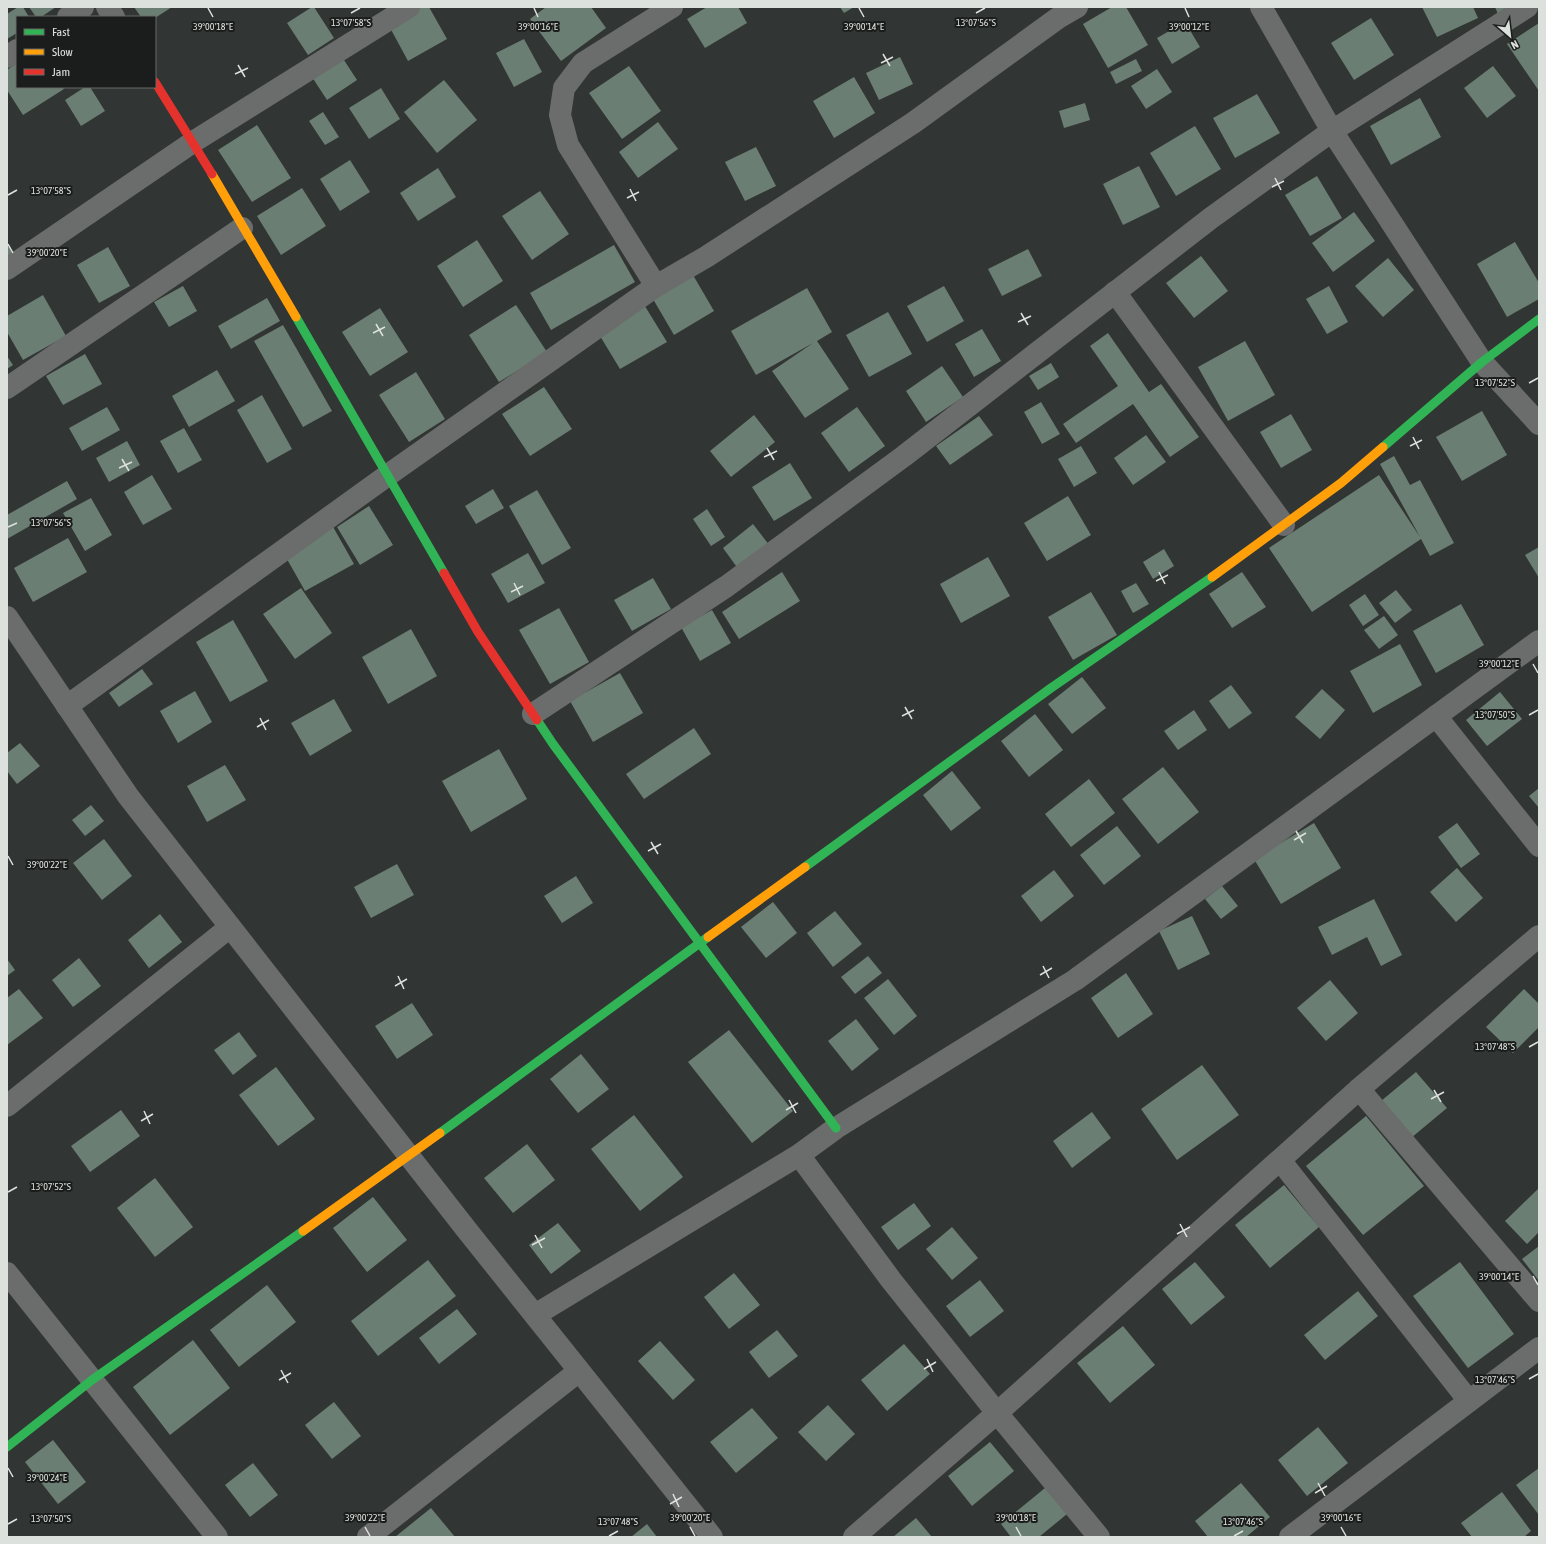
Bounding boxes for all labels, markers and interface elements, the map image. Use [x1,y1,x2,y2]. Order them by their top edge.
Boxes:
legend [16,16,156,88]
north arrow [1490,16,1530,56]
text: 13°07'58"S [331,17,371,28]
text: 13°07'56"S [956,17,996,28]
text: 39°00'18"E [193,21,234,32]
text: 39°00'16"E [518,21,559,32]
text: 39°00'14"E [844,21,885,32]
text: 39°00'12"E [1169,21,1210,32]
text: Fast [52,25,70,39]
text: N [1509,38,1520,52]
text: Slow [52,45,73,59]
text: Jam [52,65,70,79]
text: 13°07'58"S [31,185,71,196]
text: 39°00'20"E [27,247,68,258]
text: 13°07'52"S [1475,377,1515,388]
text: 13°07'56"S [31,517,71,528]
text: 39°00'12"E [1479,658,1520,669]
text: 13°07'50"S [1475,709,1515,720]
text: 39°00'22"E [27,859,68,870]
text: 13°07'48"S [1475,1041,1515,1052]
text: 13°07'52"S [31,1181,71,1192]
text: 39°00'14"E [1479,1271,1520,1282]
text: 13°07'46"S [1475,1374,1515,1385]
text: 39°00'24"E [27,1472,68,1483]
text: 39°00'22"E [345,1512,386,1523]
text: 39°00'20"E [670,1512,711,1523]
text: 39°00'18"E [996,1512,1037,1523]
text: 39°00'16"E [1321,1512,1362,1523]
text: 13°07'50"S [31,1513,71,1524]
text: 13°07'48"S [598,1516,638,1527]
text: 13°07'46"S [1223,1516,1263,1527]

